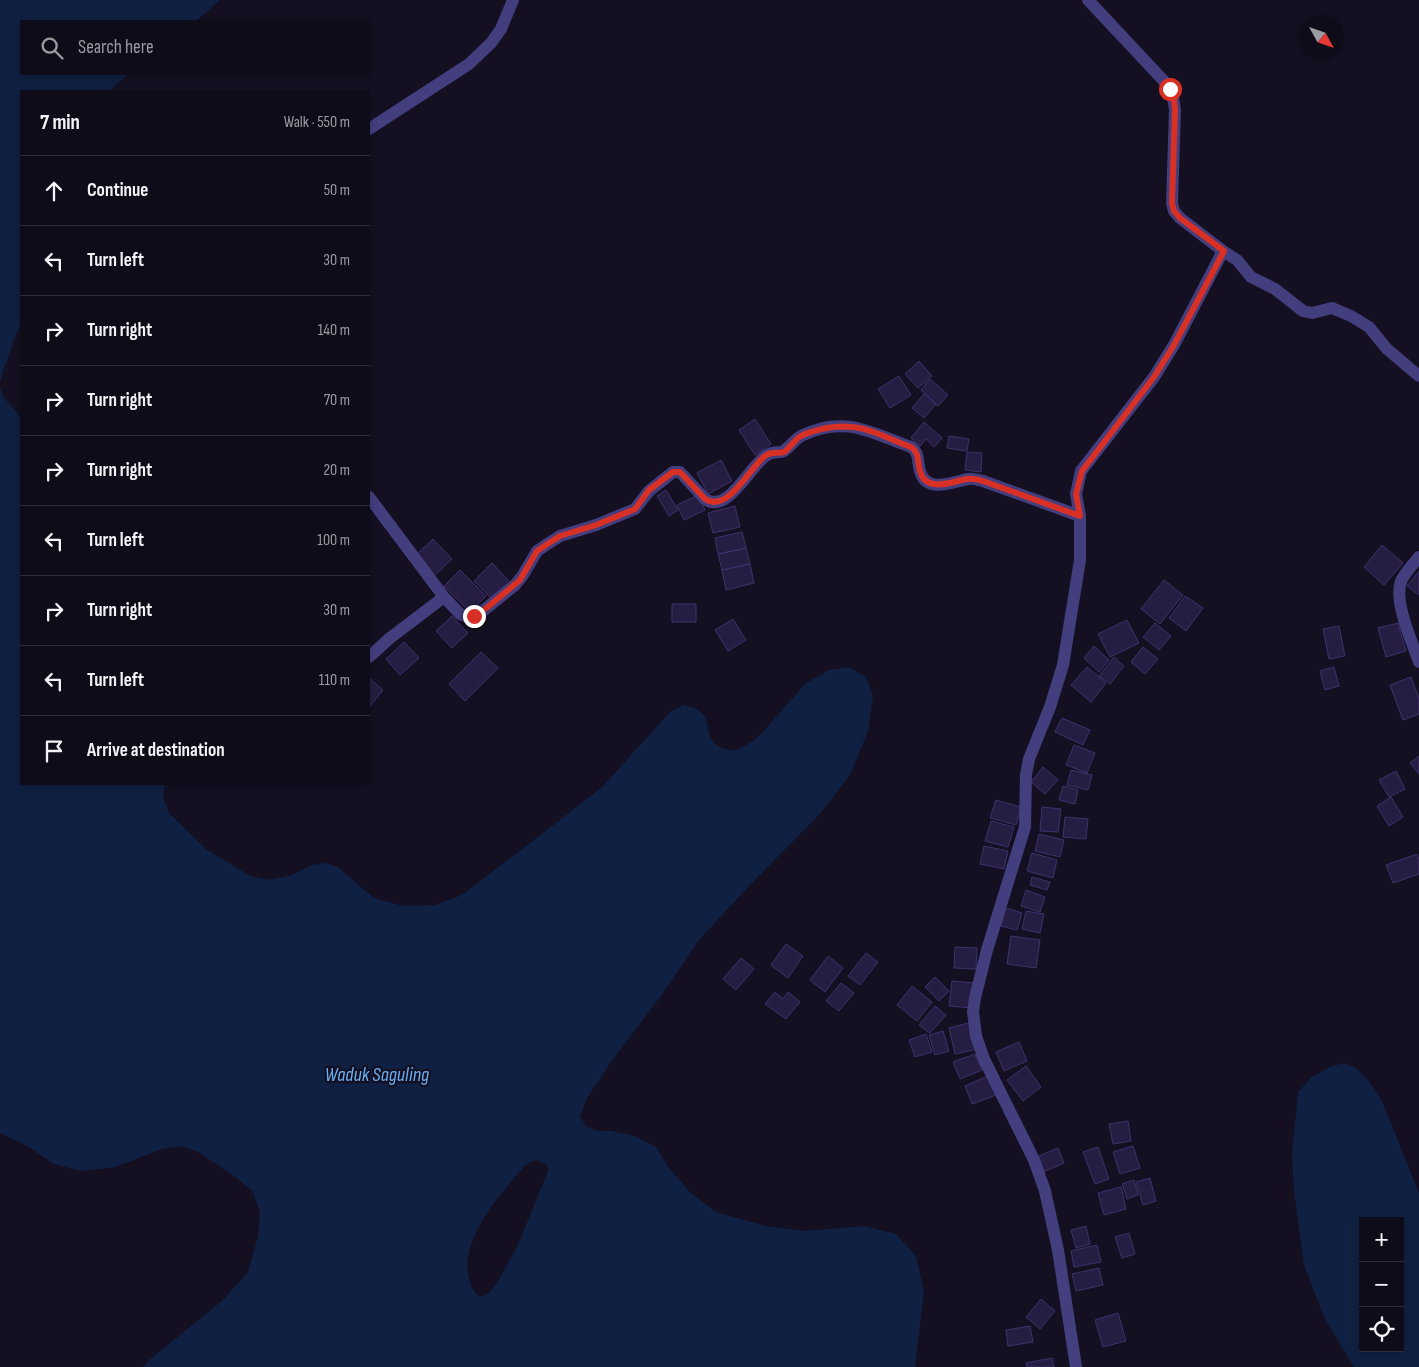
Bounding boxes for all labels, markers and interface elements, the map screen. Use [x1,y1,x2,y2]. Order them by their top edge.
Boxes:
north arrow [1299,15,1344,60]
search box [20,20,370,75]
icon: search [38,34,66,62]
text: Search here [78,36,154,59]
route start [1159,78,1182,101]
text: 7 min [40,110,80,135]
text: Walk · 550 m [284,113,350,132]
icon: ahead [40,177,68,205]
text: Continue [87,179,148,202]
text: 50 m [324,181,350,200]
icon: left [40,247,68,275]
text: Turn left [87,249,144,272]
text: 30 m [323,251,350,270]
icon: right [40,317,68,345]
text: Turn right [87,319,152,342]
text: 140 m [318,321,350,340]
icon: right [40,387,68,415]
text: Turn right [87,389,152,412]
text: 70 m [324,391,350,410]
icon: right [40,457,68,485]
text: Turn right [87,459,152,482]
text: 20 m [323,461,350,480]
icon: left [40,527,68,555]
text: Turn left [87,529,144,552]
text: 100 m [317,531,350,550]
icon: right [40,597,68,625]
text: Turn right [87,599,152,622]
text: 30 m [323,601,350,620]
route end [463,605,486,628]
icon: left [40,667,68,695]
text: Turn left [87,669,144,692]
text: 110 m [319,671,350,690]
icon: arrive [40,737,68,765]
text: Arrive at destination [87,739,225,762]
water label: Waduk Saguling [325,1063,429,1087]
map controls [1359,1217,1404,1352]
button: + [1359,1217,1404,1262]
button: − [1359,1262,1404,1307]
button: locate [1359,1307,1404,1352]

